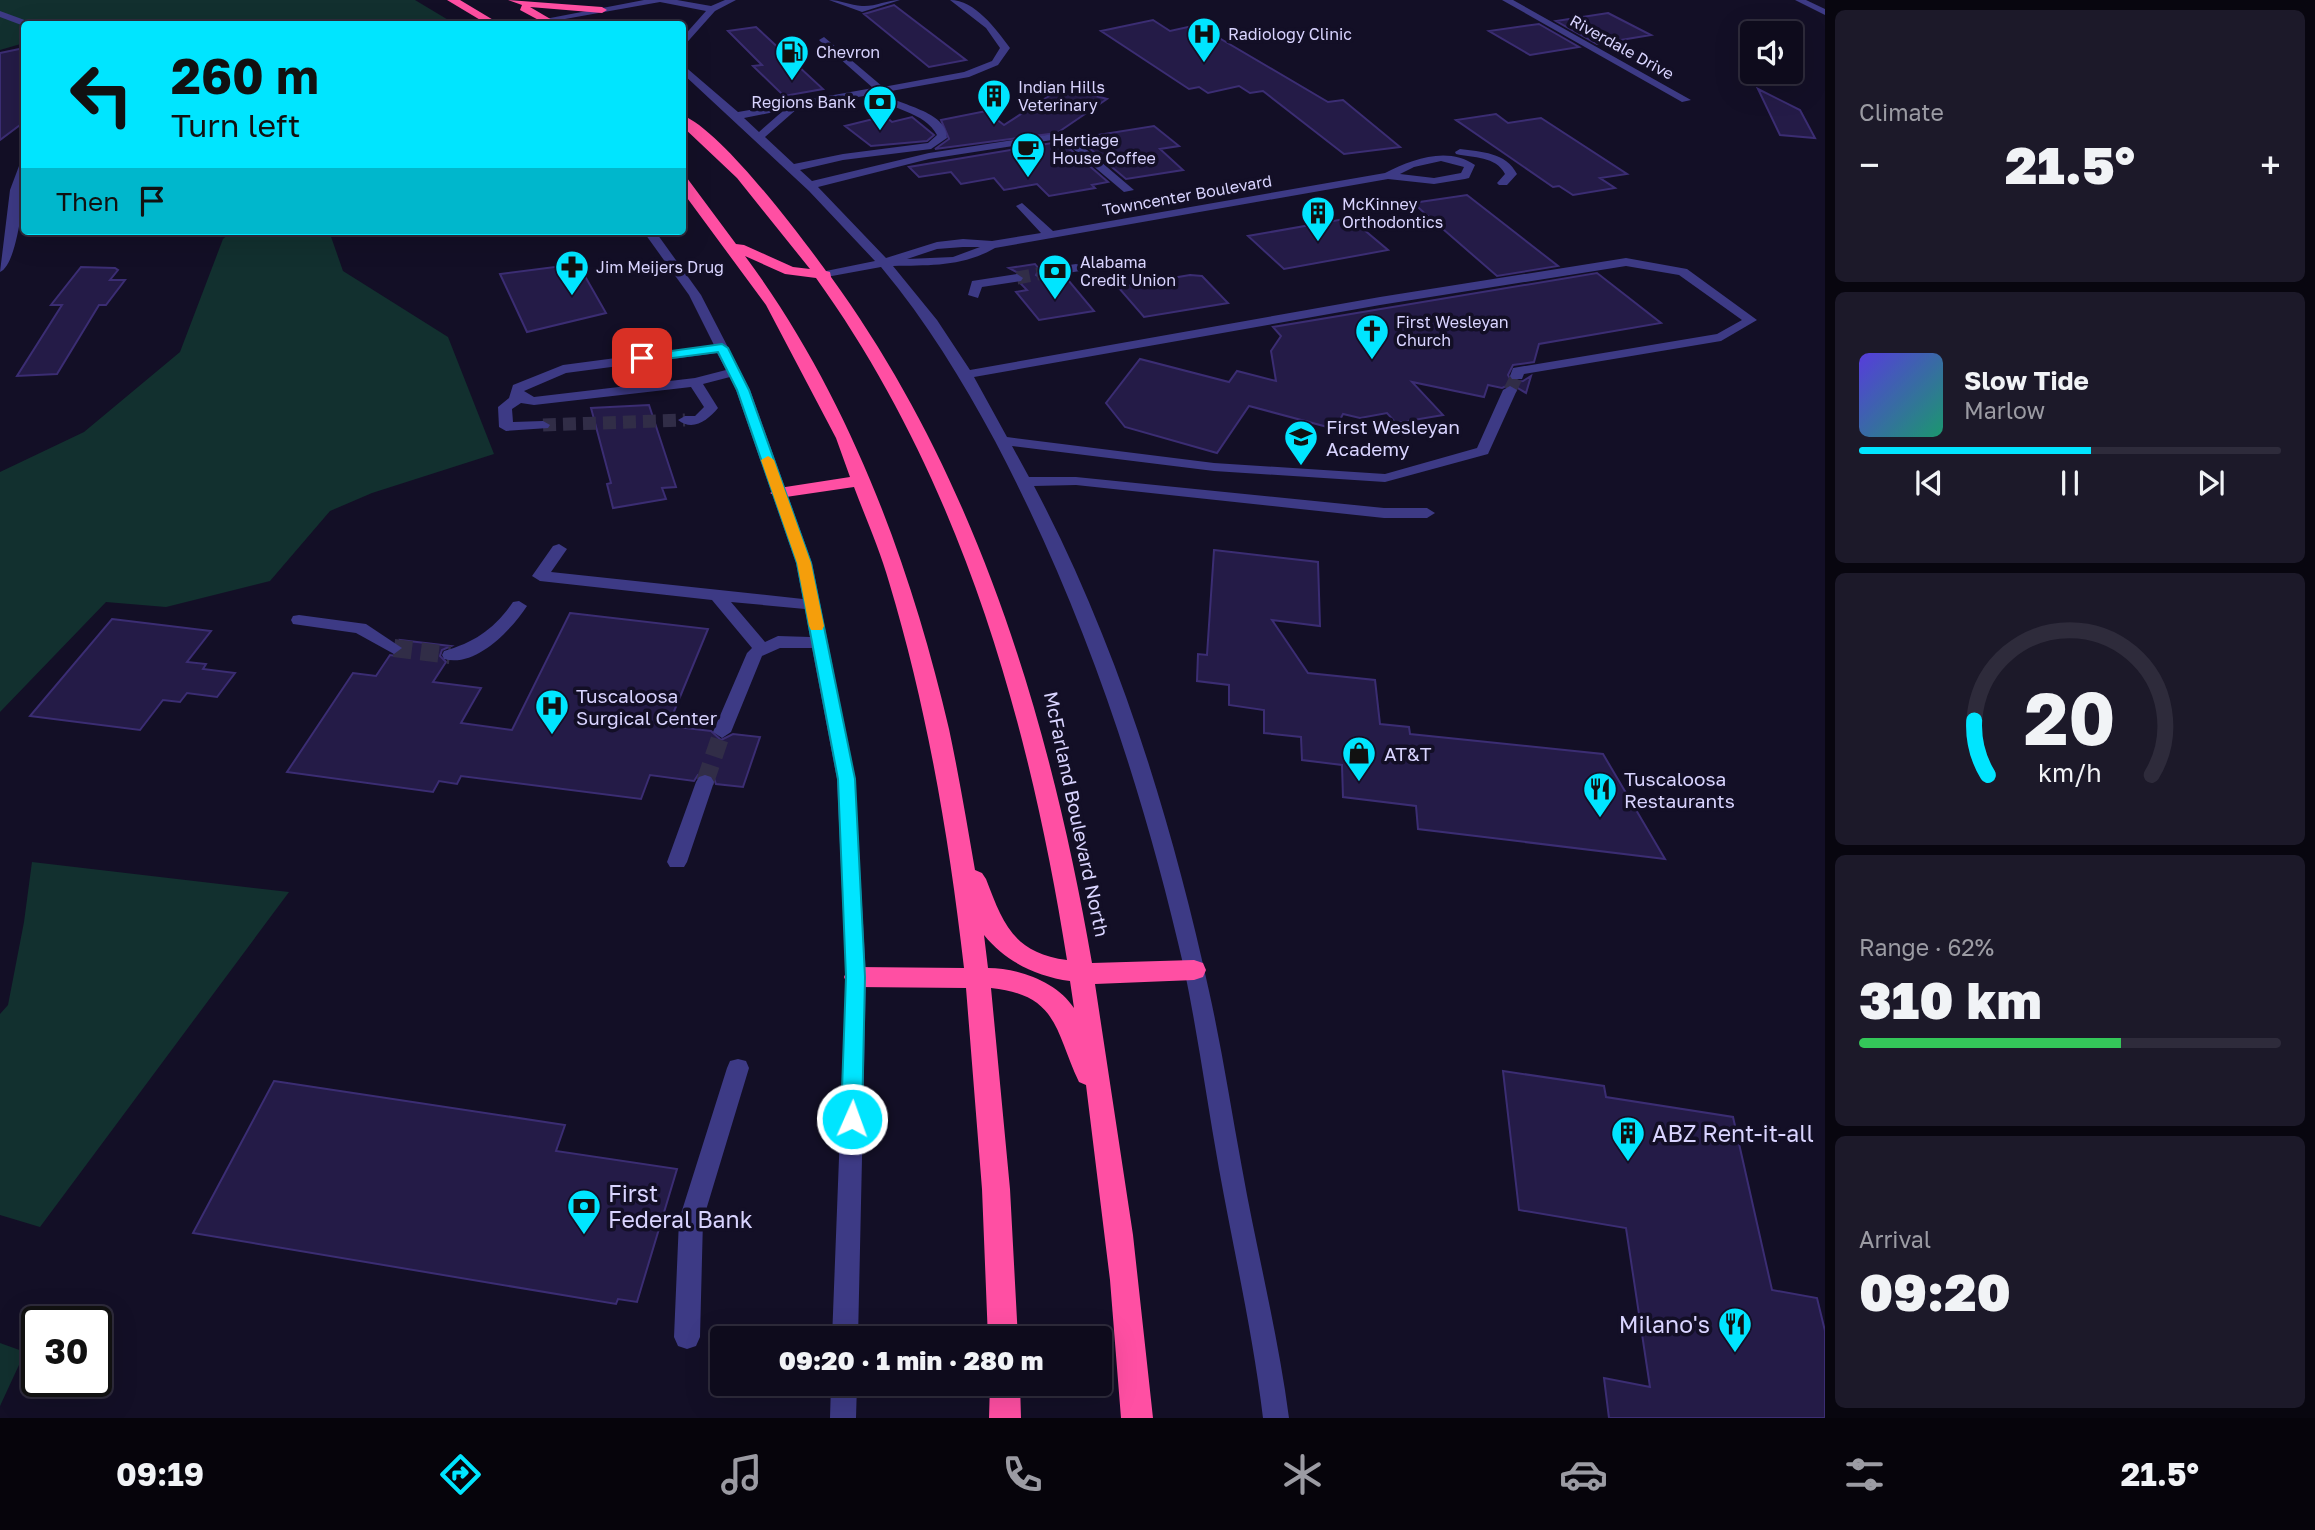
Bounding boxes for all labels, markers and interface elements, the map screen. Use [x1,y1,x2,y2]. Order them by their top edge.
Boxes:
street label: Riverdale Drive [1566,10,1678,84]
hospital icon: Radiology Clinic [1185,15,1223,64]
map controls [1740,21,1803,84]
button: sound [1740,21,1803,84]
place label: Radiology Clinic [1228,24,1352,44]
fuel station icon: Chevron [773,33,811,82]
place label: Chevron [816,42,880,62]
text: 260 m [171,46,319,105]
icon: left [56,49,147,140]
building icon: Indian Hills Veterinary [975,77,1013,126]
place label: Indian Hills Veterinary [1018,77,1105,115]
bank icon: Regions Bank [861,83,899,132]
place label: Regions Bank [751,92,856,112]
text: Climate [1859,98,1944,126]
text: Turn left [171,106,300,144]
cafe icon: Hertiage House Coffee [1009,130,1047,179]
place label: Hertiage House Coffee [1052,130,1156,168]
text: 21.5° [2005,133,2135,195]
text: − [1859,142,1880,187]
text: + [2260,142,2281,187]
street label: Towncenter Boulevard [1101,170,1273,220]
icon: arrive [133,182,171,220]
text: Then [56,186,119,217]
building icon: McKinney Orthodontics [1299,194,1337,243]
place label: McKinney Orthodontics [1342,194,1443,232]
pharmacy icon: Jim Meijers Drug [553,248,591,297]
bank icon: Alabama Credit Union [1036,252,1074,301]
place label: Alabama Credit Union [1080,252,1176,290]
place label: Jim Meijers Drug [596,257,724,277]
church icon: First Wesleyan Church [1353,312,1391,361]
place label: First Wesleyan Church [1396,312,1509,350]
pin [612,328,672,388]
icon: arrive [623,339,661,377]
text: Slow Tide [1964,365,2089,396]
text: Marlow [1964,396,2045,424]
place label: First Wesleyan Academy [1326,415,1460,460]
school or university icon: First Wesleyan Academy [1282,418,1320,467]
icon: previous [1910,464,1948,502]
icon: pause [2051,464,2089,502]
icon: next [2192,464,2230,502]
text: 20 [2024,674,2116,761]
place label: Tuscaloosa Surgical Center [576,684,718,729]
hospital icon: Tuscaloosa Surgical Center [533,687,571,736]
street label: McFarland Boulevard North [1040,689,1114,939]
shop icon: AT&T [1340,734,1378,783]
place label: AT&T [1384,742,1432,765]
text: km/h [2038,757,2102,788]
place label: Tuscaloosa Restaurants [1624,767,1735,812]
restaurant icon: Tuscaloosa Restaurants [1581,770,1619,819]
text: Range · 62% [1859,933,1994,961]
text: 310 km [1859,968,2042,1030]
position arrow [815,1082,889,1156]
building icon: ABZ Rent-it-all [1609,1114,1647,1163]
place label: ABZ Rent-it-all [1652,1119,1814,1147]
place label: First Federal Bank [608,1179,753,1233]
bank icon: First Federal Bank [565,1187,603,1236]
text: Arrival [1859,1225,1931,1253]
text: 09:20 [1859,1260,2011,1322]
restaurant icon: Milano's [1716,1305,1754,1354]
speed limit sign: 30 [21,1306,112,1397]
place label: Milano's [1619,1310,1710,1338]
text: 09:20 · 1 min · 280 m [779,1345,1043,1376]
icon: directions [436,1450,485,1499]
icon: music [717,1450,766,1499]
icon: phone [998,1450,1047,1499]
icon: climate [1278,1450,1327,1499]
icon: car [1559,1450,1608,1499]
icon: filters [1840,1450,1889,1499]
text: 09:19 [116,1455,204,1493]
text: 21.5° [2121,1455,2199,1493]

